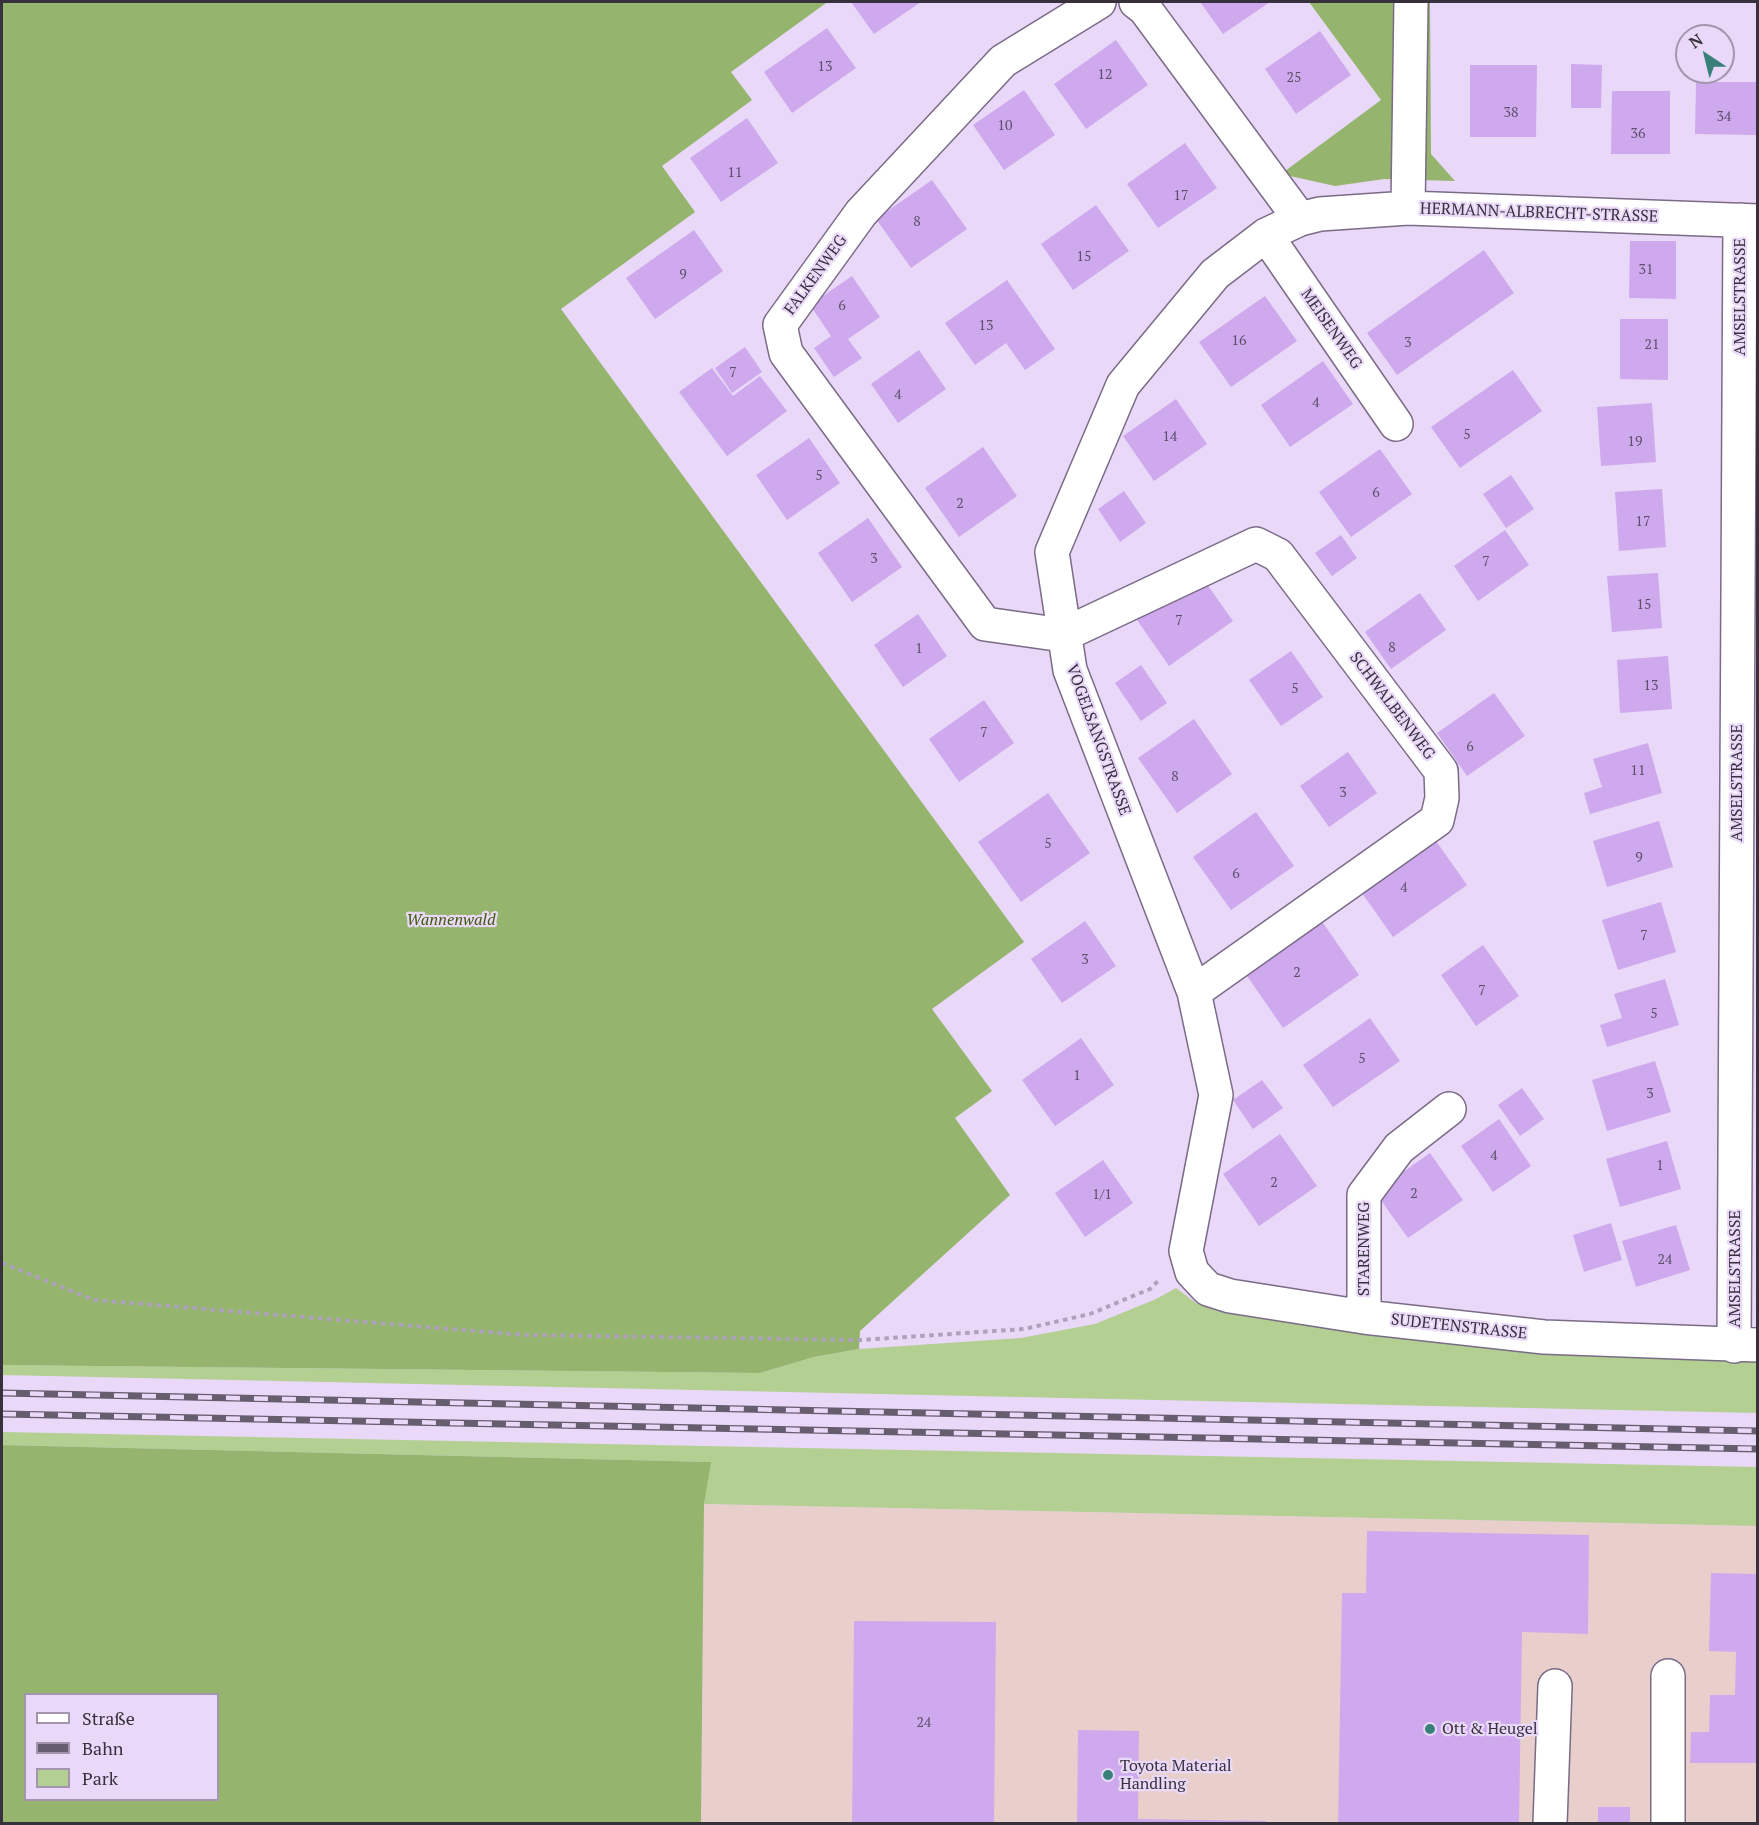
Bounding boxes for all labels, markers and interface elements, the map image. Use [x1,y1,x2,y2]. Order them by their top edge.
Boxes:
north arrow [1675,24,1735,84]
text: N [1685,28,1707,53]
house number: 13 [818,59,832,75]
house number: 12 [1098,67,1112,83]
house number: 25 [1287,70,1301,86]
house number: 38 [1504,105,1518,121]
house number: 34 [1717,109,1731,125]
house number: 10 [998,118,1012,134]
house number: 36 [1631,126,1645,142]
house number: 11 [728,165,742,181]
house number: 17 [1174,188,1188,204]
street label: HERMANN-ALBRECHT-STRASSE [1420,199,1658,227]
house number: 8 [913,214,921,230]
street label: FALKENWEG [781,231,851,319]
street label: AMSELSTRASSE [1730,238,1750,356]
house number: 15 [1077,249,1091,265]
house number: 31 [1639,262,1653,278]
house number: 9 [679,267,687,283]
street label: MEISENWEG [1296,285,1366,373]
house number: 6 [838,298,846,314]
house number: 13 [979,318,993,334]
house number: 16 [1232,333,1246,349]
house number: 3 [1404,335,1412,351]
house number: 21 [1645,337,1659,353]
house number: 7 [729,365,737,381]
house number: 4 [894,387,902,403]
house number: 4 [1312,395,1320,411]
house number: 5 [1463,427,1471,443]
house number: 14 [1163,429,1177,445]
house number: 19 [1628,434,1642,450]
house number: 5 [815,468,823,484]
house number: 6 [1372,485,1380,501]
house number: 2 [956,496,964,512]
house number: 17 [1636,514,1650,530]
house number: 3 [870,551,878,567]
house number: 7 [1482,554,1490,570]
house number: 15 [1637,597,1651,613]
house number: 7 [1175,613,1183,629]
house number: 8 [1388,640,1396,656]
house number: 1 [915,641,923,657]
street label: SCHWALBENWEG [1345,648,1439,764]
street label: VOGELSANGSTRASSE [1062,662,1134,818]
house number: 13 [1644,678,1658,694]
house number: 5 [1291,681,1299,697]
street label: AMSELSTRASSE [1727,724,1747,842]
house number: 7 [980,725,988,741]
house number: 6 [1466,739,1474,755]
house number: 11 [1631,763,1645,779]
house number: 8 [1171,769,1179,785]
house number: 3 [1339,785,1347,801]
house number: 5 [1044,836,1052,852]
house number: 9 [1635,850,1643,866]
house number: 6 [1232,866,1240,882]
house number: 4 [1400,880,1408,896]
park label: Wannenwald [407,910,495,930]
house number: 7 [1640,928,1648,944]
house number: 3 [1081,952,1089,968]
house number: 2 [1293,965,1301,981]
house number: 7 [1478,983,1486,999]
house number: 5 [1650,1006,1658,1022]
house number: 5 [1358,1051,1366,1067]
house number: 1 [1073,1068,1081,1084]
house number: 3 [1646,1086,1654,1102]
house number: 4 [1490,1148,1498,1164]
house number: 1 [1656,1158,1664,1174]
house number: 2 [1270,1175,1278,1191]
house number: 2 [1410,1186,1418,1202]
house number: 1/1 [1092,1187,1112,1203]
street label: STARENWEG [1354,1202,1374,1296]
street label: AMSELSTRASSE [1725,1210,1745,1328]
house number: 24 [1658,1252,1672,1268]
street label: SUDETENSTRASSE [1390,1310,1528,1344]
legend [24,1693,219,1801]
text: Straße [82,1706,135,1730]
house number: 24 [917,1715,931,1731]
place label: Ott & Heugel [1442,1719,1538,1739]
marker: Ott & Heugel [1423,1722,1437,1736]
text: Bahn [82,1736,123,1760]
place label: Toyota Material Handling [1120,1756,1232,1794]
text: Park [82,1766,118,1790]
marker: Toyota Material Handling [1101,1768,1115,1782]

